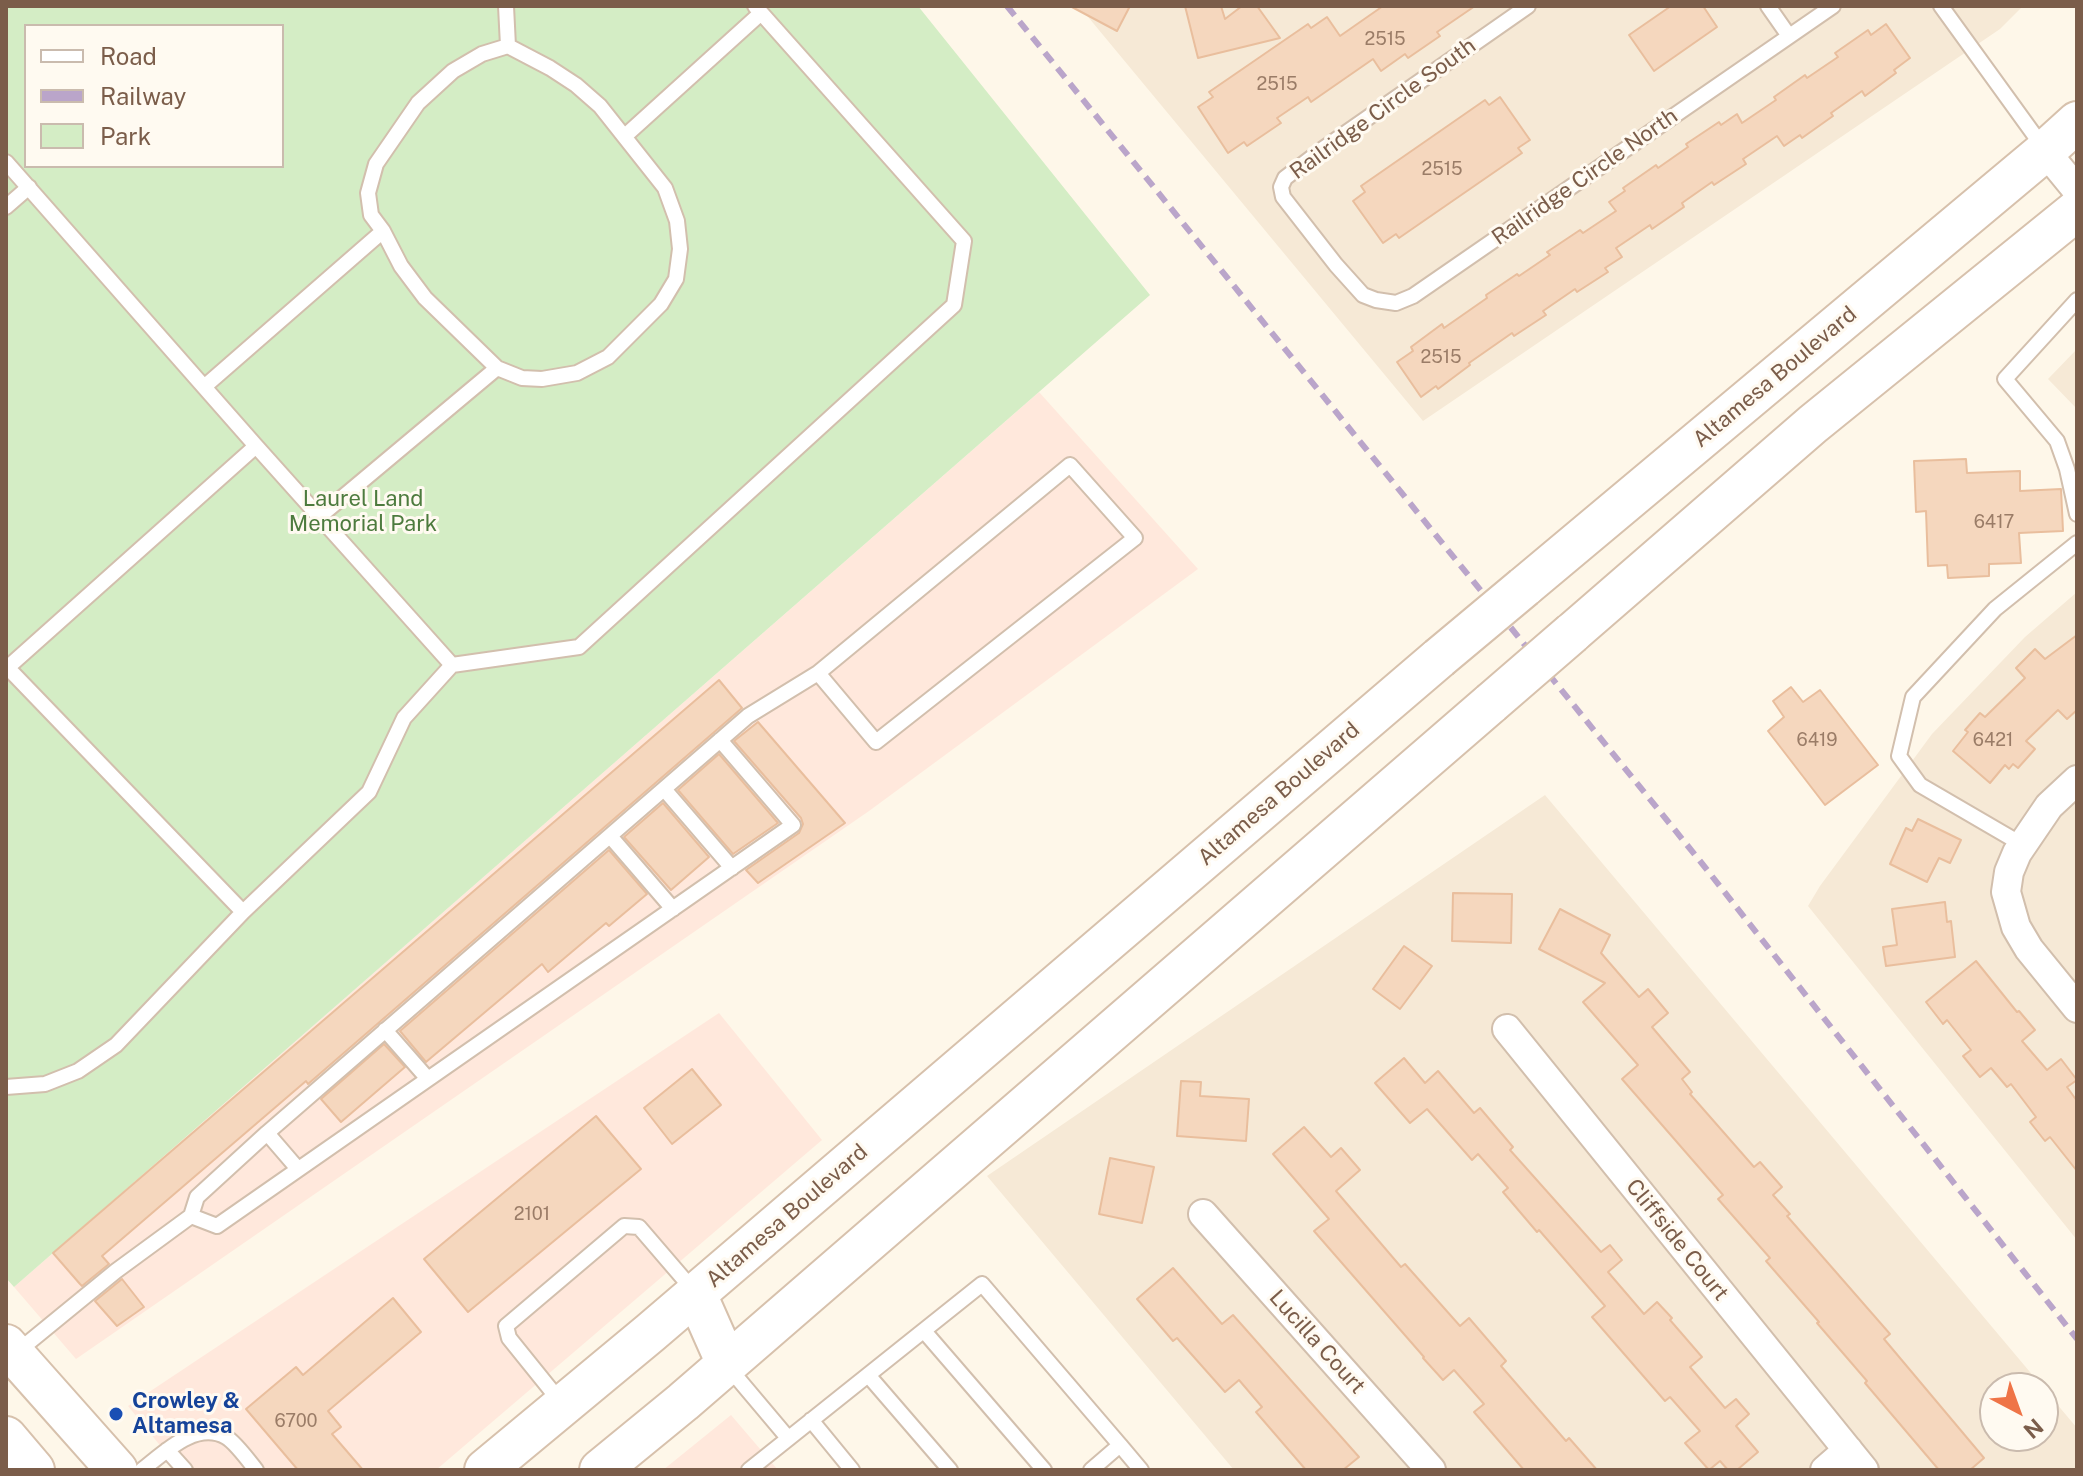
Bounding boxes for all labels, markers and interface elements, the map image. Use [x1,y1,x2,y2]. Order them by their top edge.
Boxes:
legend [24,24,284,168]
house number: 2515 [1364,28,1406,50]
street label: Railridge Circle South [1285,33,1481,185]
text: Road [100,42,157,70]
house number: 2515 [1256,73,1298,95]
text: Railway [100,82,186,110]
street label: Railridge Circle North [1487,103,1683,251]
text: Park [100,122,151,150]
house number: 2515 [1421,158,1463,180]
street label: Altamesa Boulevard [1688,301,1862,453]
house number: 2515 [1420,346,1462,368]
park label: Laurel Land Memorial Park [289,486,437,538]
house number: 6417 [1974,511,2014,533]
street label: Altamesa Boulevard [1193,717,1365,871]
house number: 6419 [1796,729,1838,751]
house number: 6421 [1973,729,2013,751]
street label: Altamesa Boulevard [701,1139,873,1293]
street label: Cliffside Court [1620,1174,1734,1306]
house number: 2101 [514,1203,550,1225]
street label: Lucilla Court [1263,1285,1371,1399]
north arrow [1979,1372,2059,1452]
place label: Crowley & Altamesa [132,1388,240,1440]
marker: Crowley & Altamesa [107,1405,125,1423]
house number: 6700 [274,1410,318,1432]
text: N [2018,1413,2048,1444]

